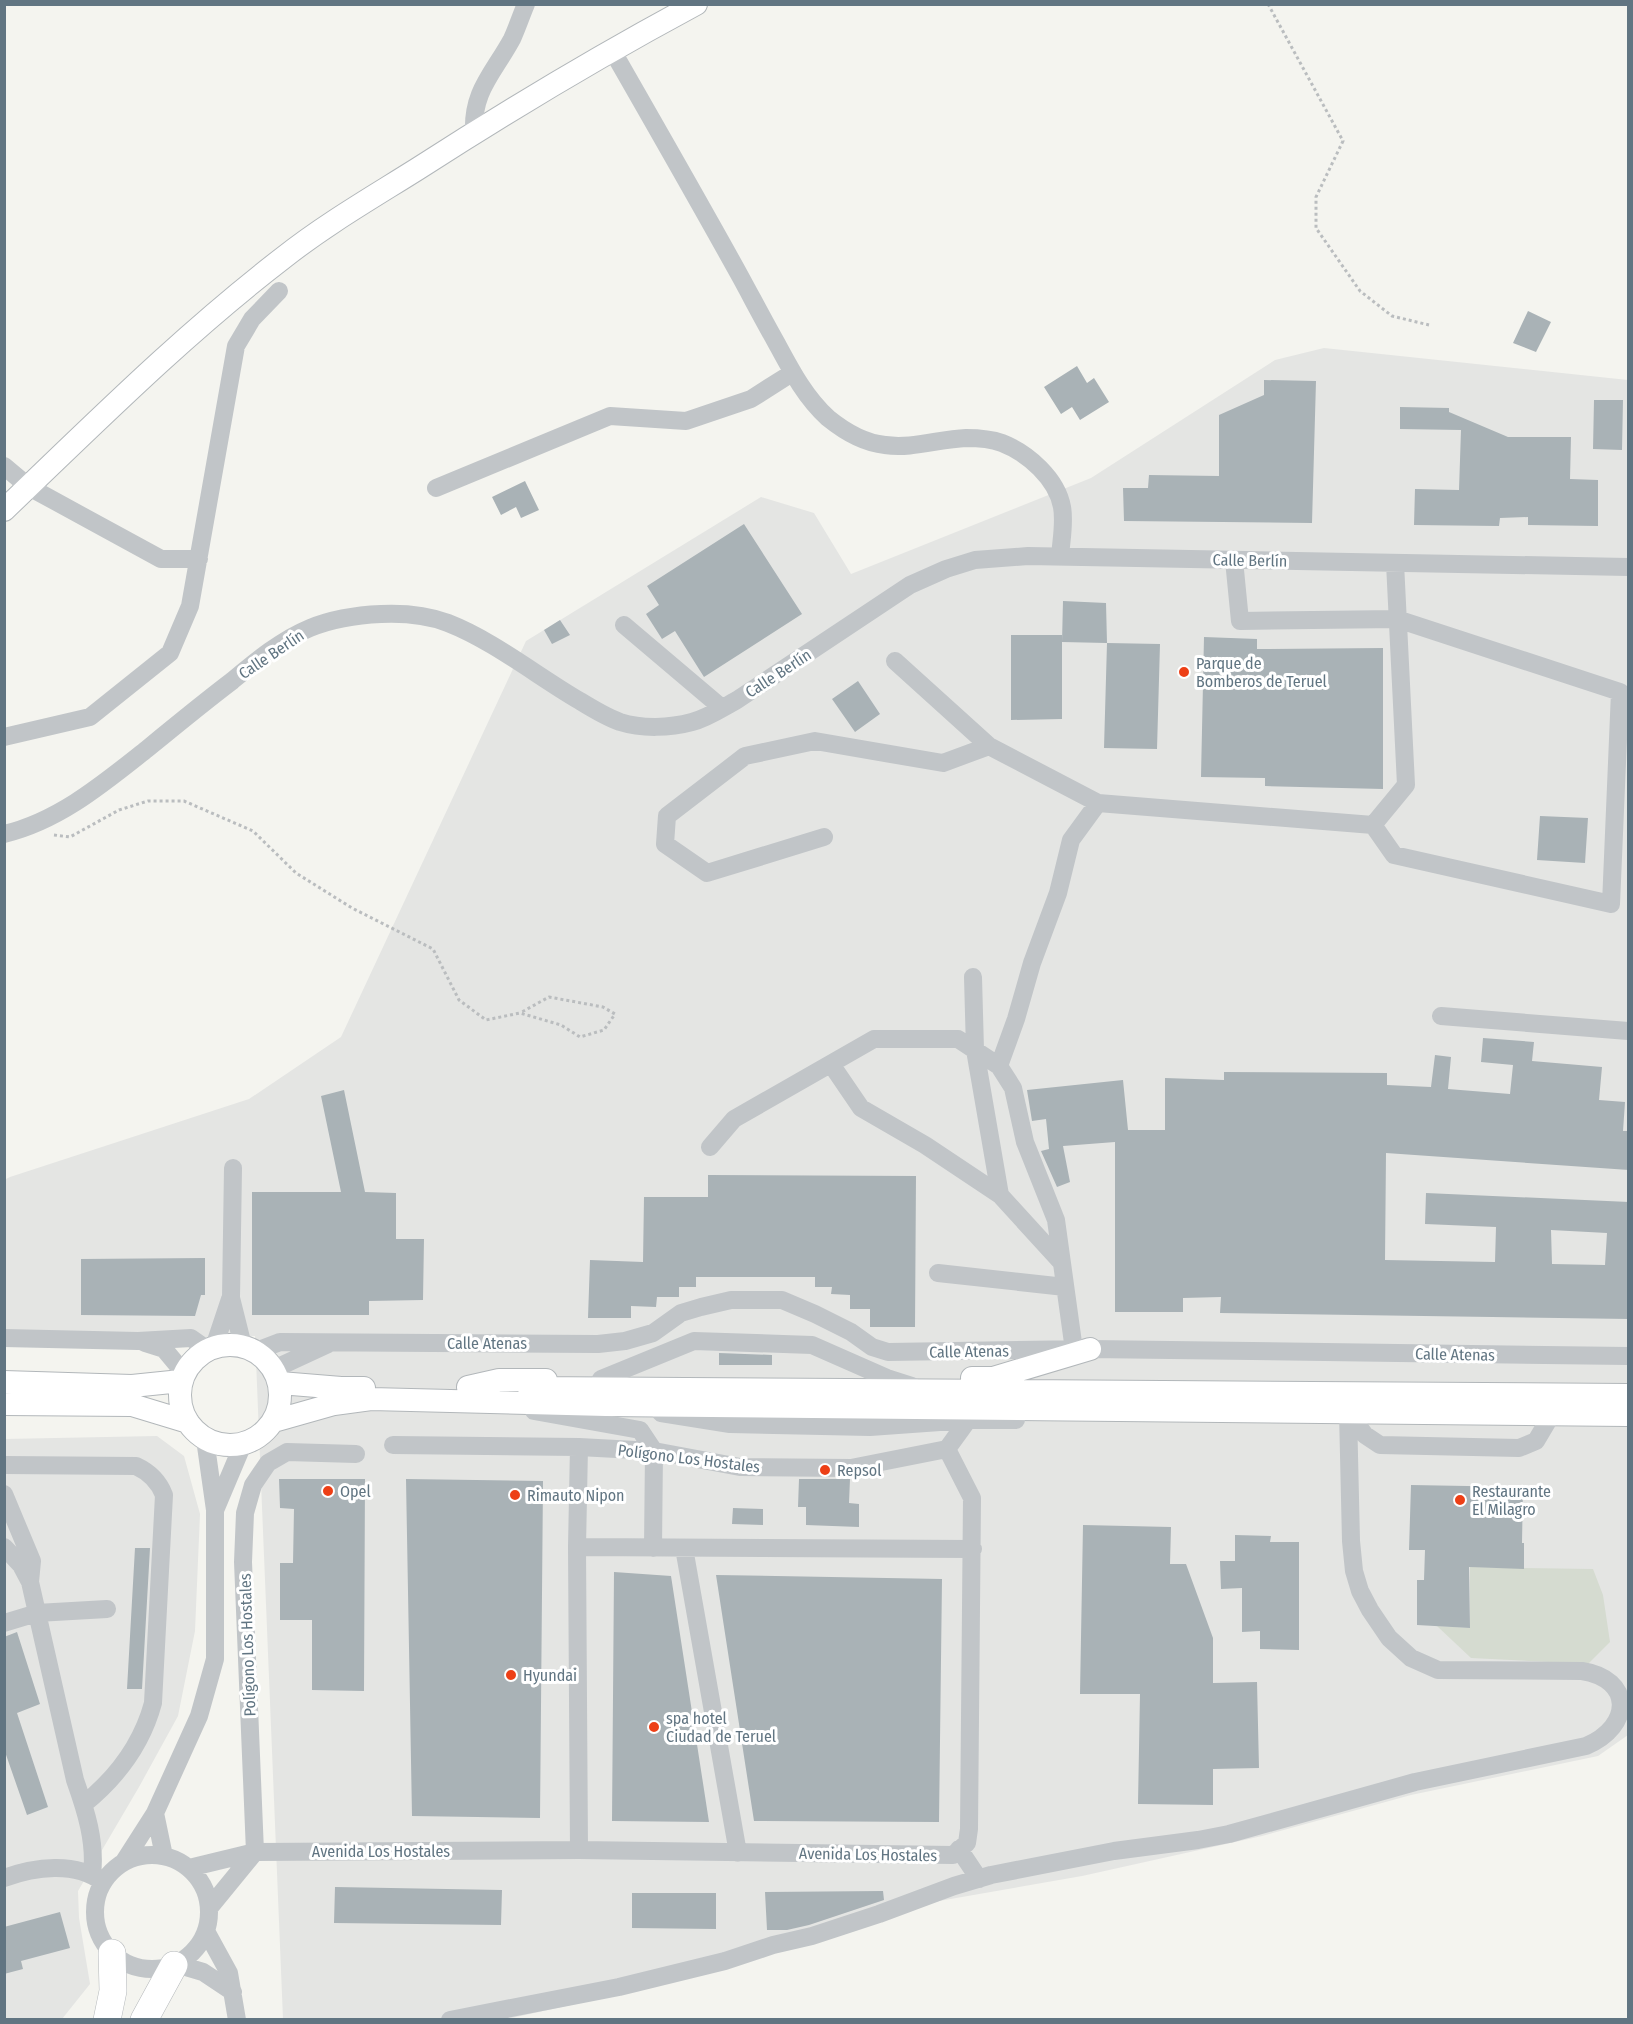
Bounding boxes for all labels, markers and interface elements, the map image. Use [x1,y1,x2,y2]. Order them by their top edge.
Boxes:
street label: Calle Berlín [1213,550,1287,571]
street label: Calle Berlín [235,626,308,683]
street label: Calle Berlín [742,645,815,702]
place label: Parque de Bomberos de Teruel [1196,654,1327,691]
marker: Parque de Bomberos de Teruel [1177,665,1191,679]
street label: Calle Atenas [447,1334,527,1353]
street label: Calle Atenas [929,1341,1009,1362]
street label: Calle Atenas [1415,1344,1495,1365]
street label: Polígono Los Hostales [617,1440,761,1477]
place label: Repsol [837,1461,881,1480]
marker: Repsol [818,1463,832,1477]
place label: Opel [340,1482,371,1501]
place label: Restaurante El Milagro [1472,1482,1551,1519]
marker: Opel [321,1484,335,1498]
place label: Rimauto Nipon [527,1486,625,1505]
marker: Rimauto Nipon [508,1488,522,1502]
marker: Restaurante El Milagro [1453,1493,1467,1507]
street label: Polígono Los Hostales [236,1573,259,1717]
place label: Hyundai [523,1666,577,1685]
marker: Hyundai [504,1668,518,1682]
place label: spa hotel Ciudad de Teruel [666,1709,776,1746]
marker: spa hotel Ciudad de Teruel [647,1720,661,1734]
street label: Avenida Los Hostales [312,1842,450,1861]
street label: Avenida Los Hostales [799,1844,938,1865]

